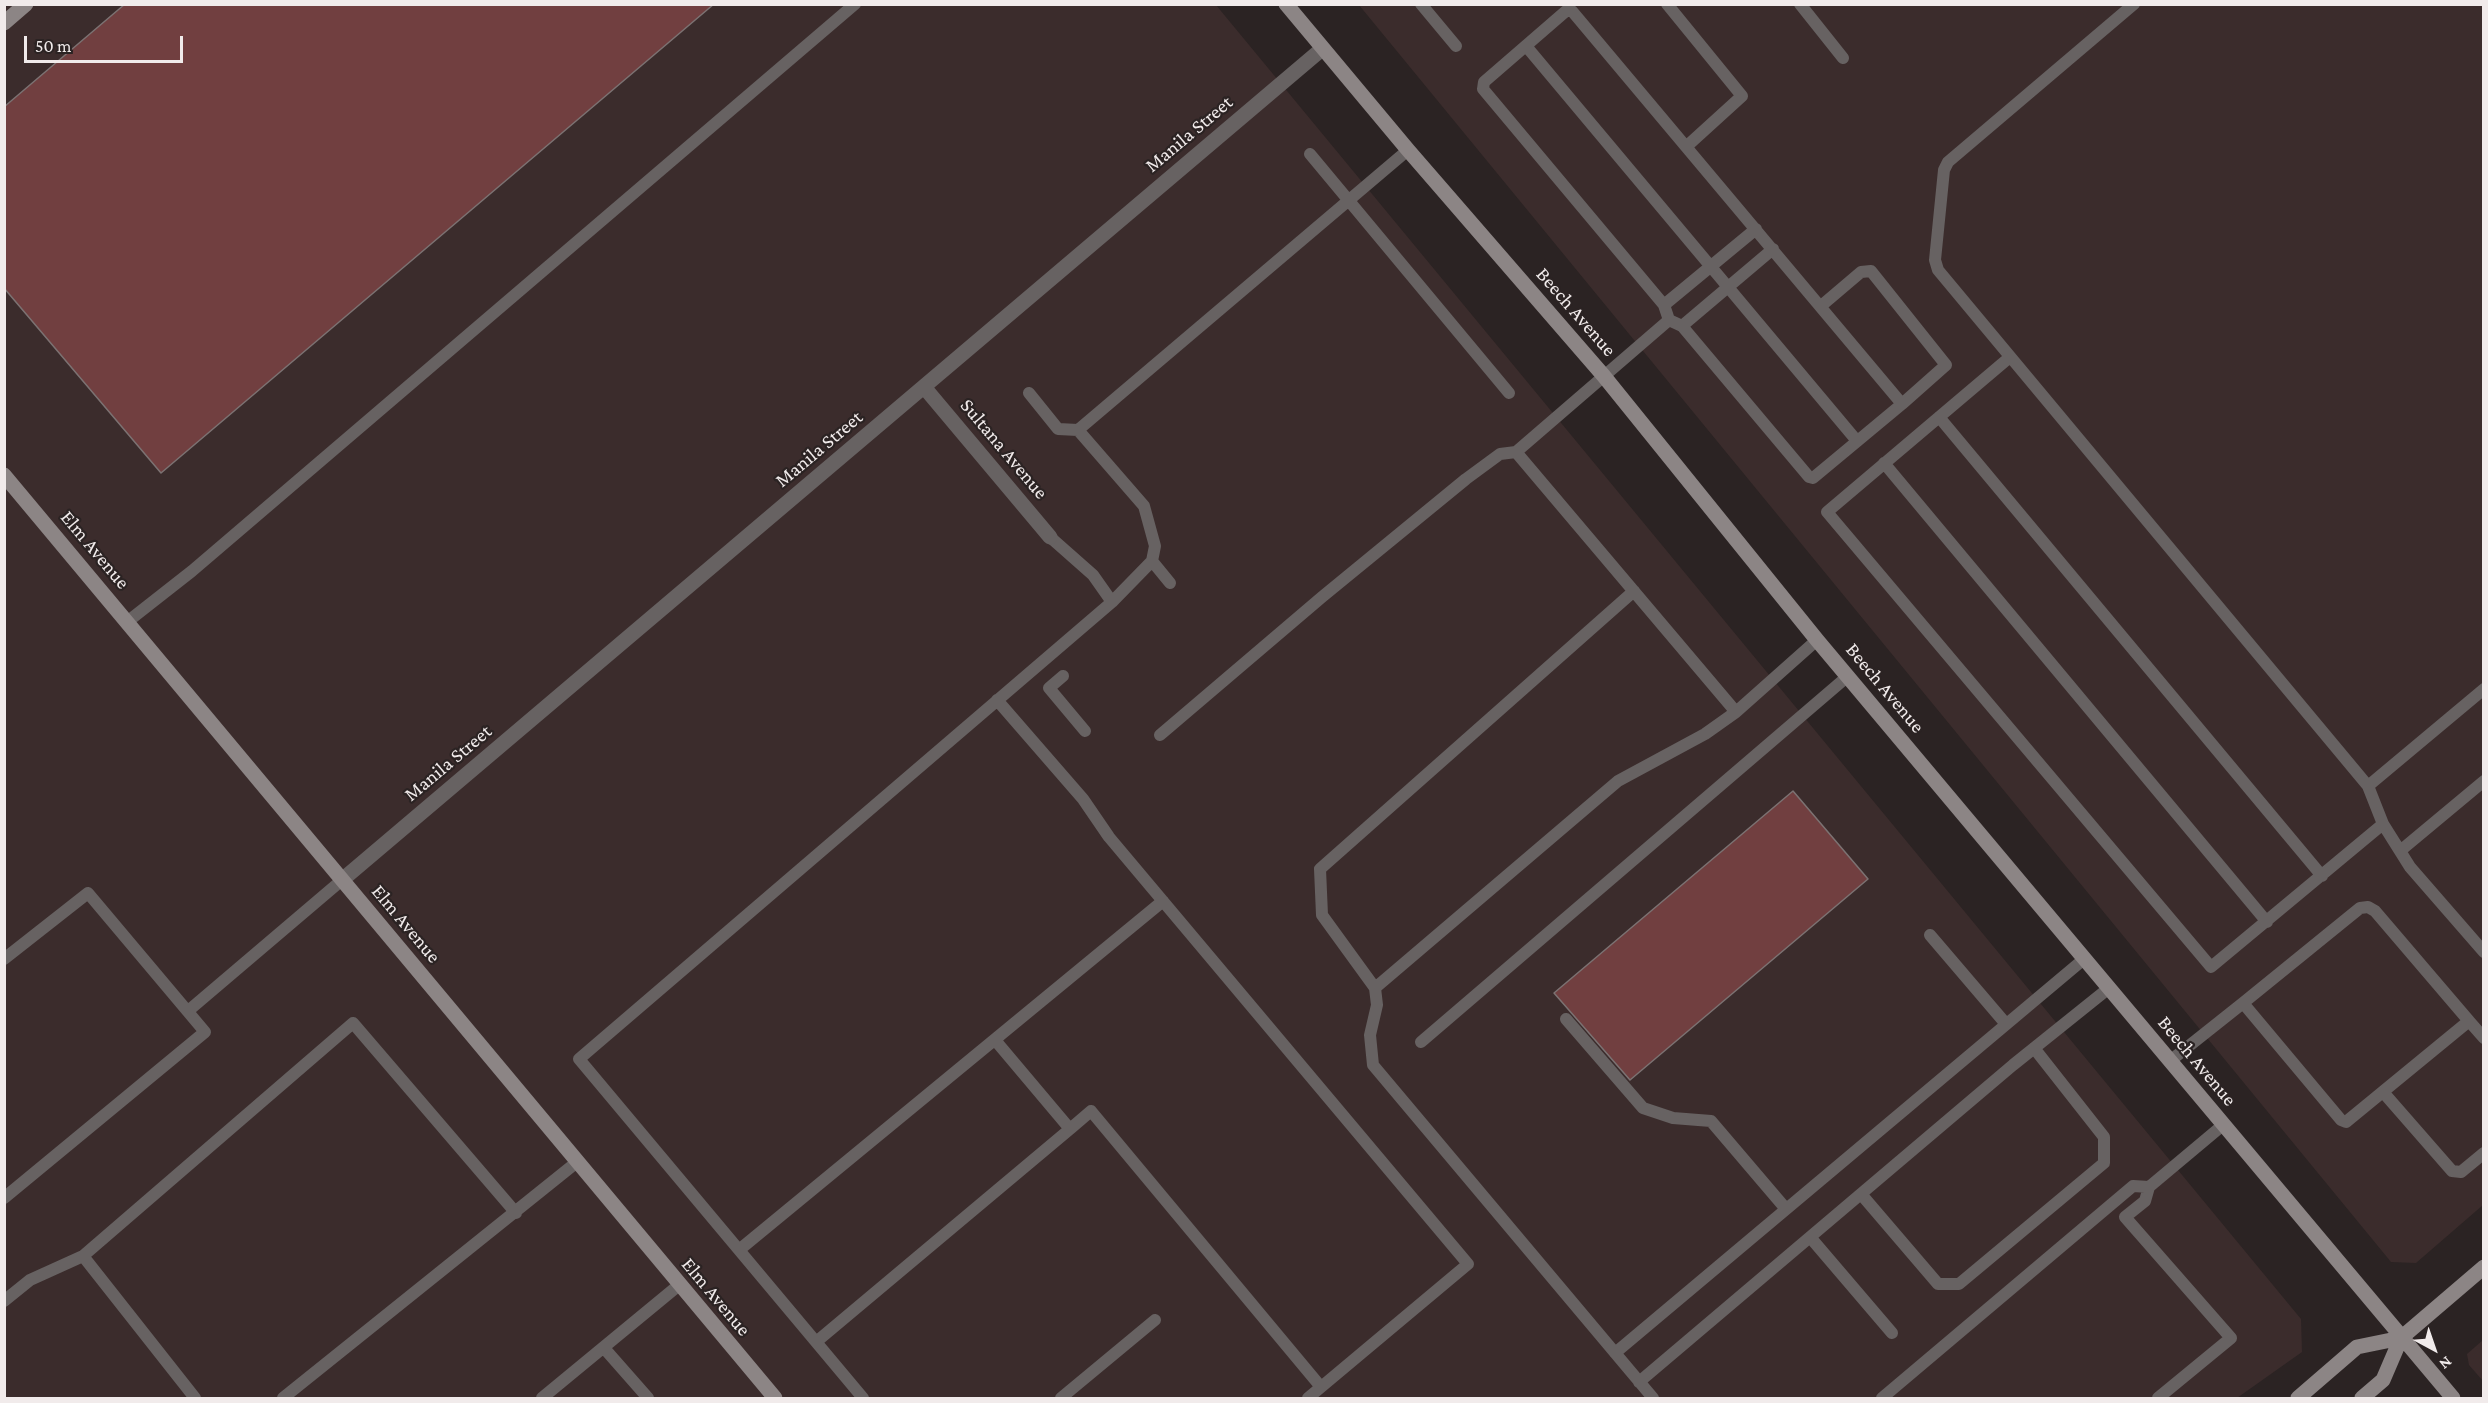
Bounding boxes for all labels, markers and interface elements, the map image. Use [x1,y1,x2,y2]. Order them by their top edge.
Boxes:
scale bar [27,24,186,62]
text: 50 m [35,36,72,56]
street label: Manila Street [1140,90,1238,178]
street label: Beech Avenue [1531,263,1621,361]
street label: Sultana Avenue [955,394,1053,504]
street label: Manila Street [770,405,868,493]
street label: Elm Avenue [55,506,135,594]
street label: Beech Avenue [1840,638,1930,738]
street label: Manila Street [399,719,497,807]
street label: Elm Avenue [366,880,446,968]
street label: Beech Avenue [2152,1011,2242,1111]
street label: Elm Avenue [676,1253,756,1341]
north arrow [2404,1319,2464,1379]
text: N [2436,1353,2456,1373]

